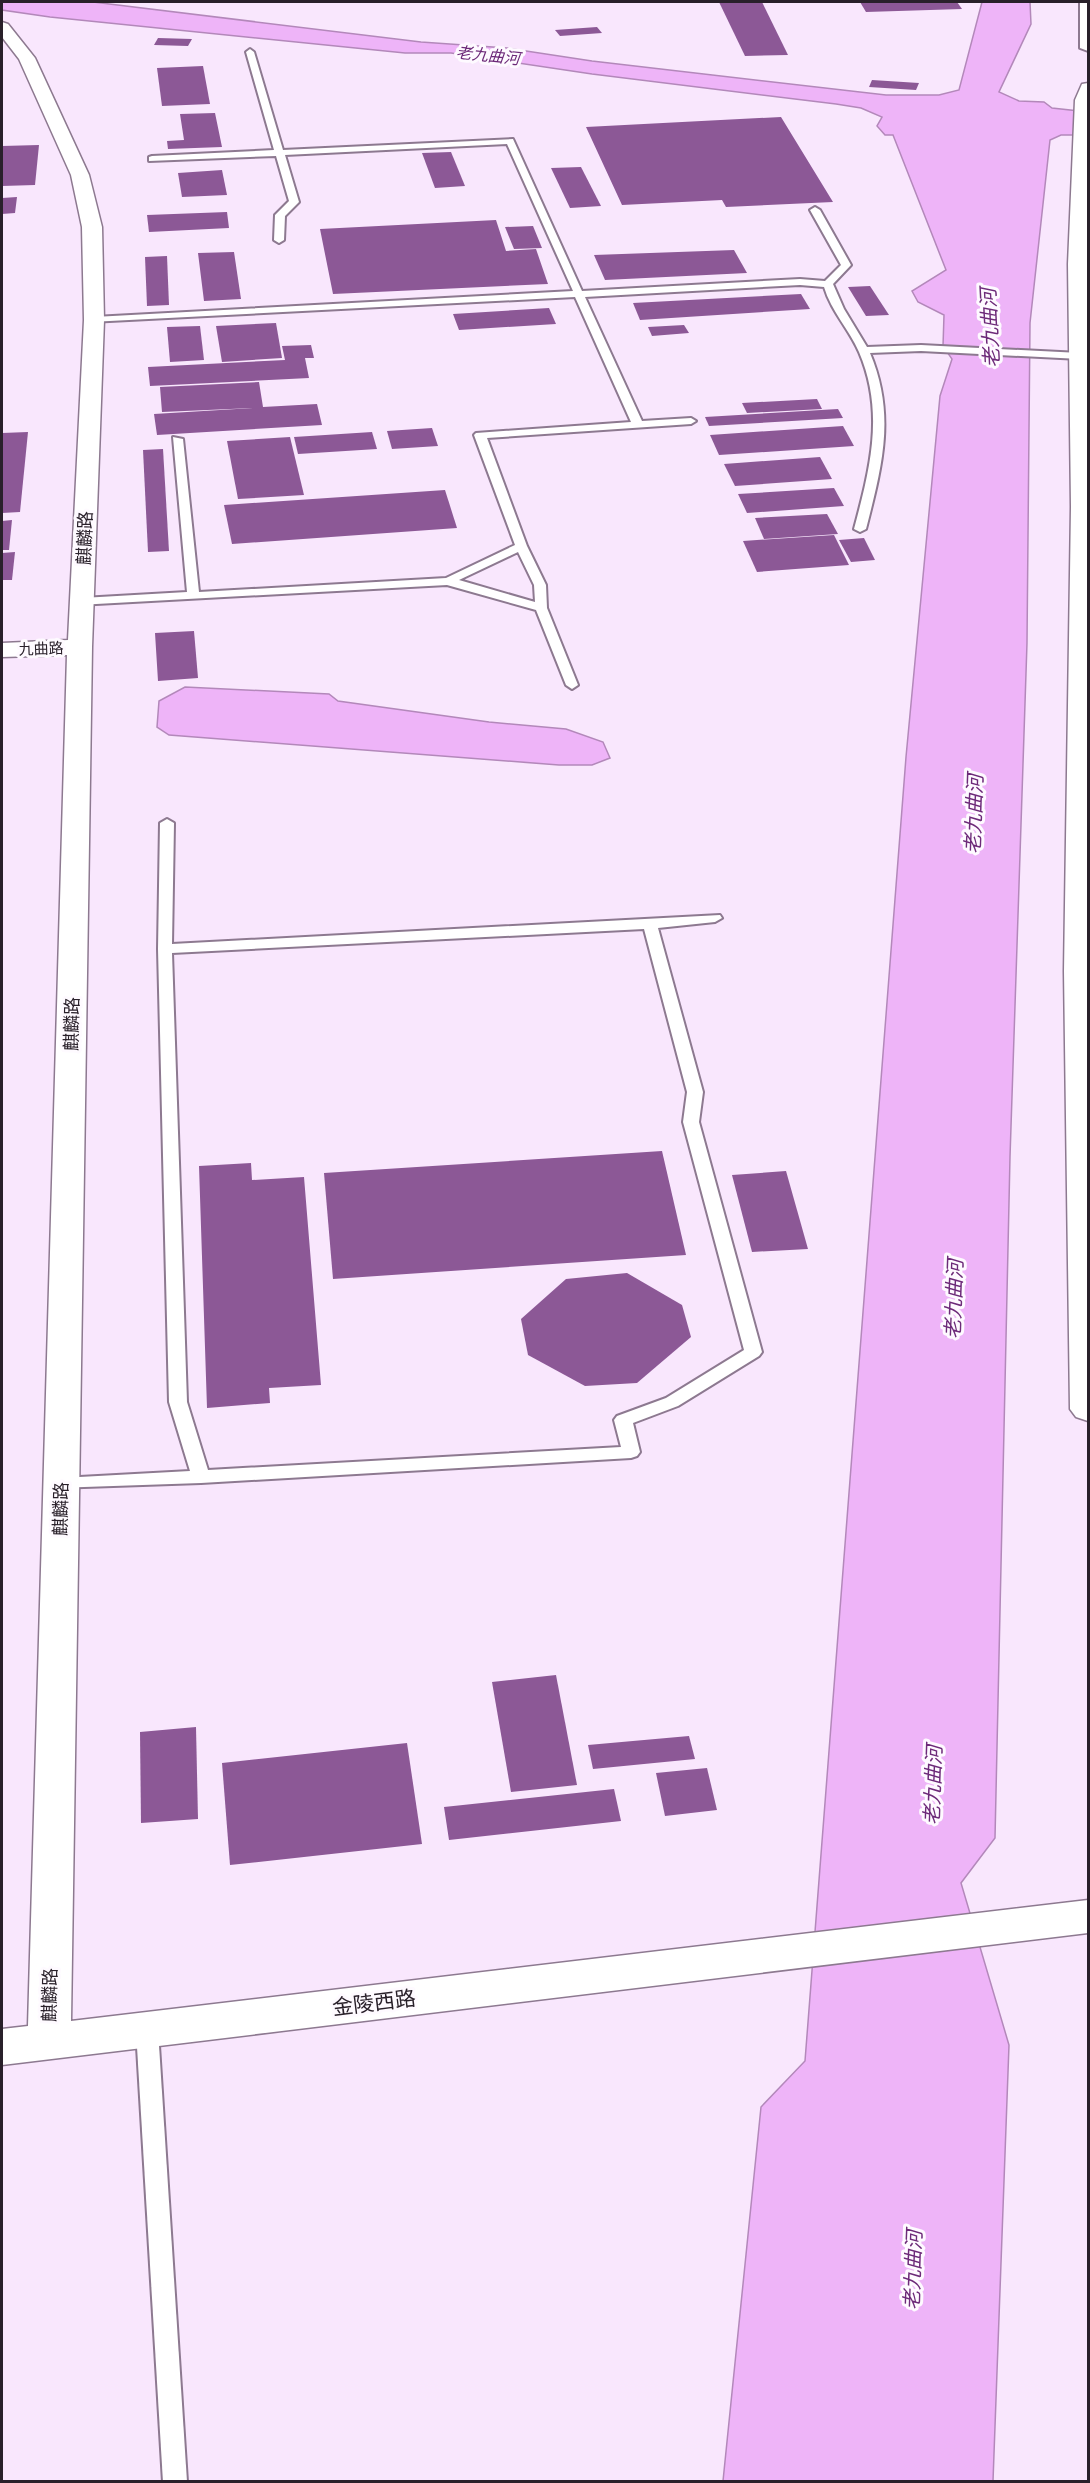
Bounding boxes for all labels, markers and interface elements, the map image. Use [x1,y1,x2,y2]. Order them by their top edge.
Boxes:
water label: 老九曲河 [455,44,524,68]
water label: 老九曲河 [977,283,1003,369]
street label: 麒麟路 [74,511,96,565]
street label: 九曲路 [18,640,64,658]
water label: 老九曲河 [962,770,987,854]
street label: 麒麟路 [62,997,82,1051]
water label: 老九曲河 [942,1255,967,1339]
street label: 麒麟路 [51,1482,71,1536]
water label: 老九曲河 [921,1741,946,1825]
street label: 麒麟路 [40,1968,60,2022]
street label: 金陵西路 [331,1986,417,2020]
water label: 老九曲河 [901,2226,926,2310]

